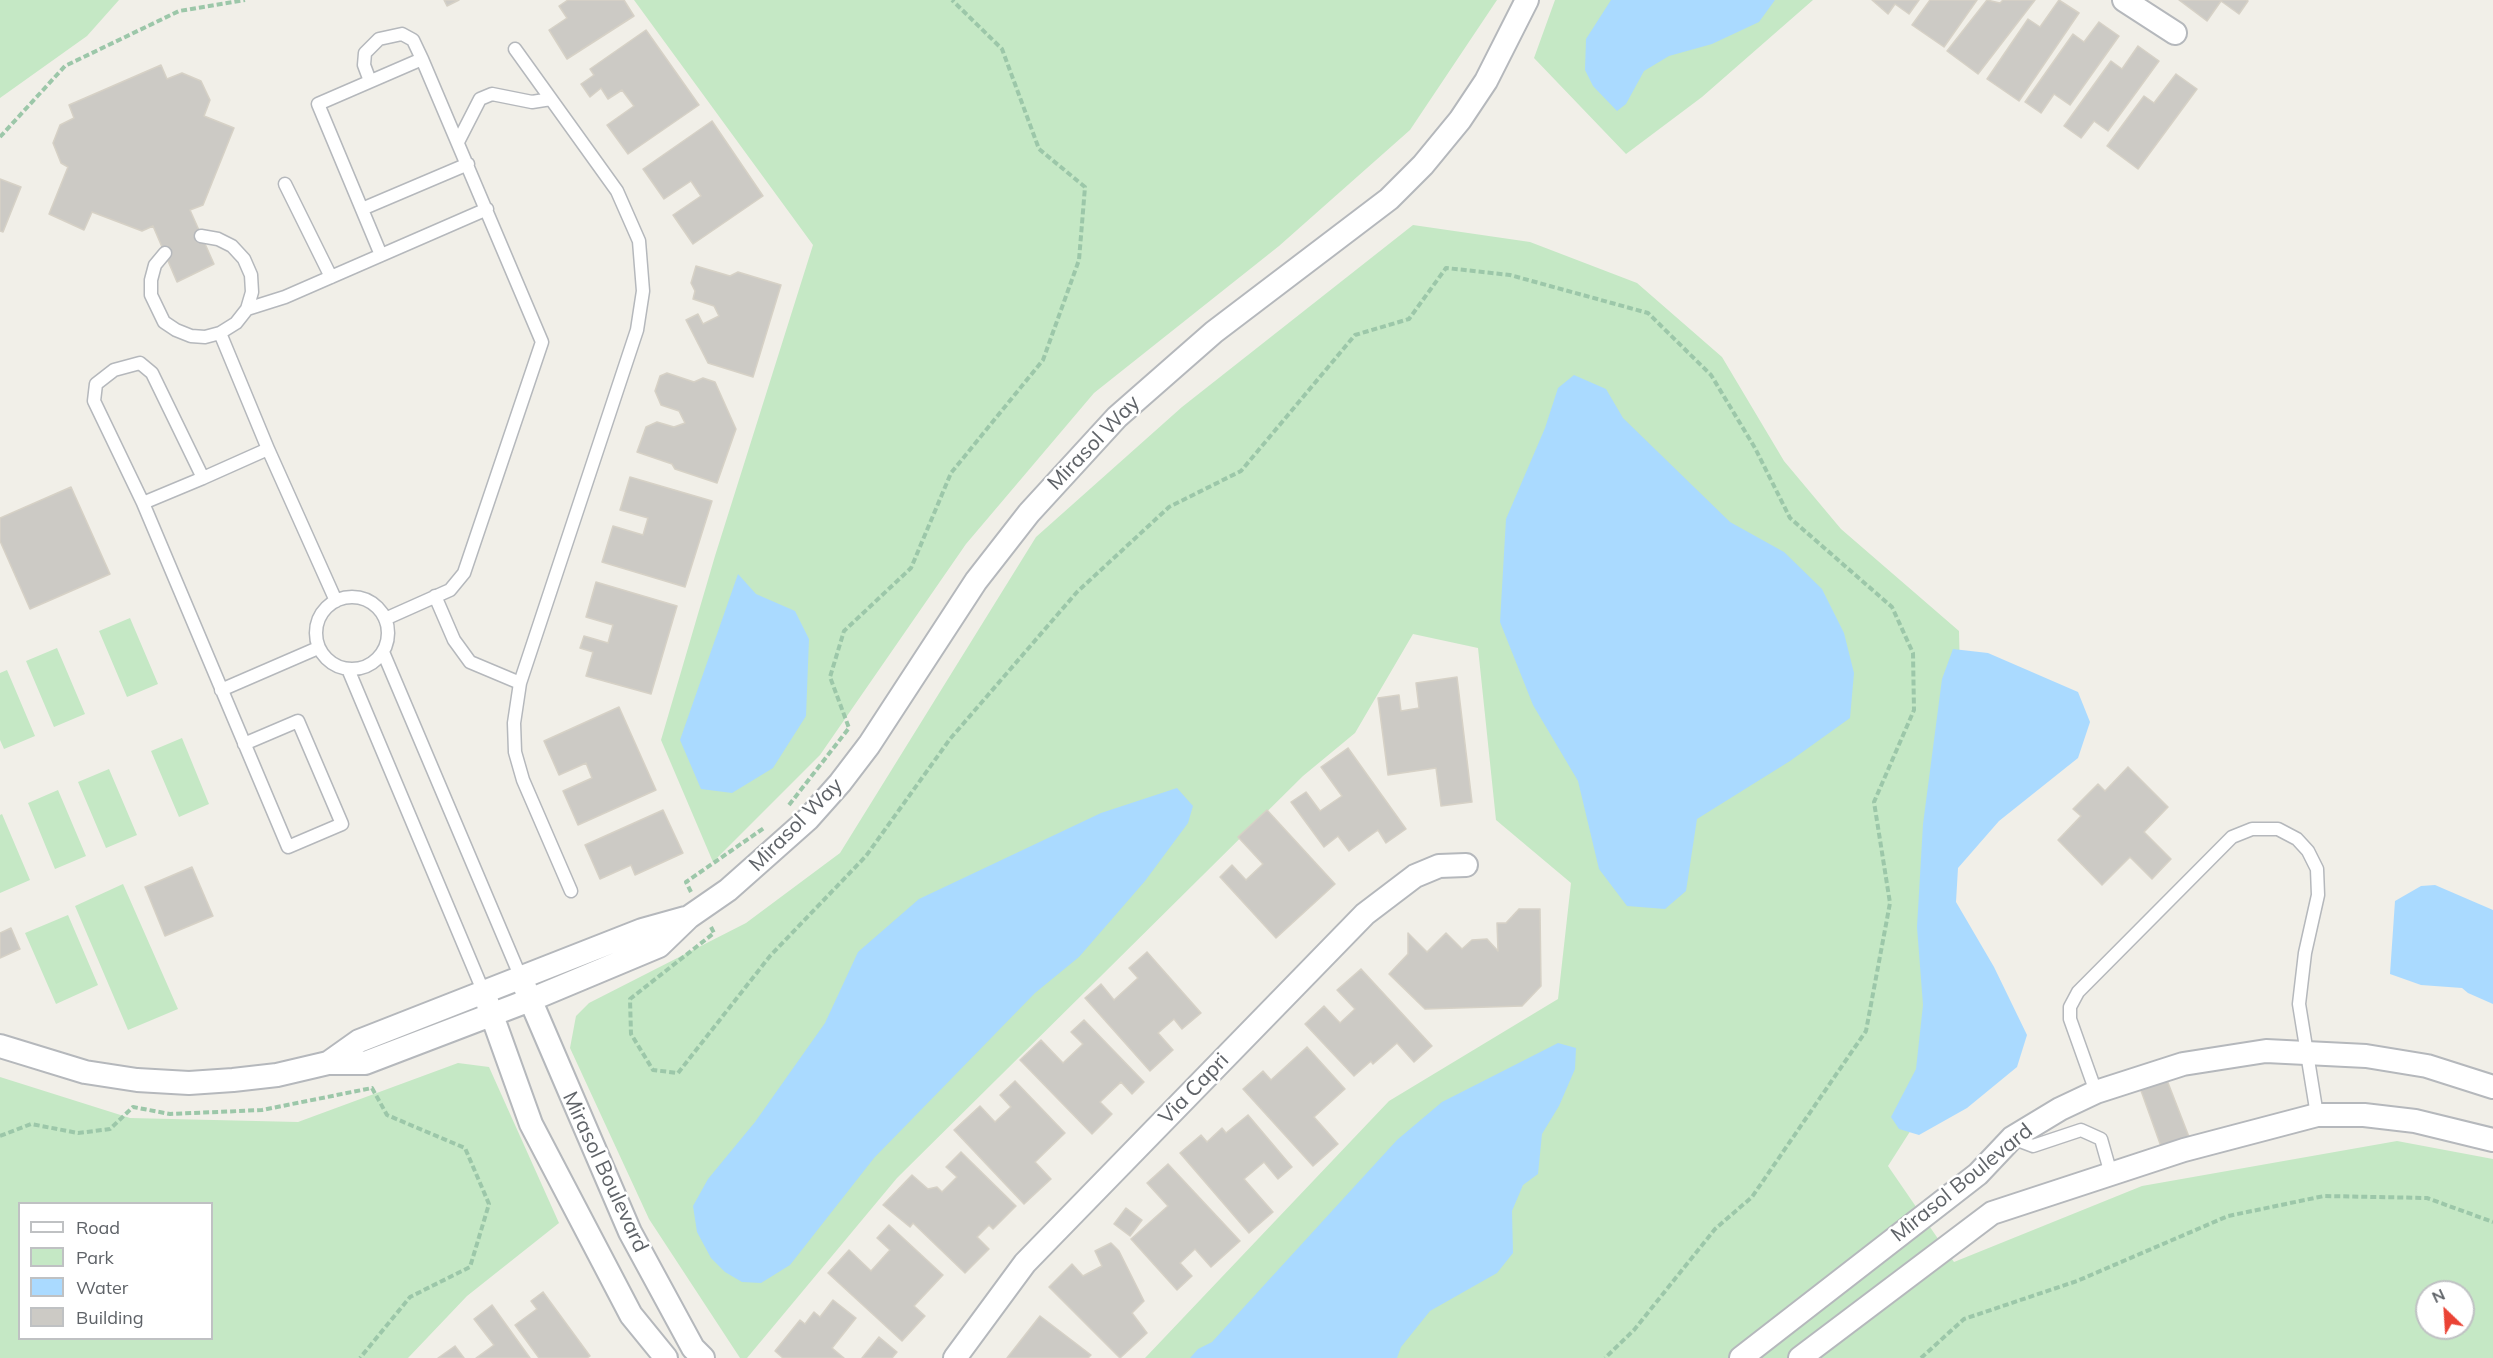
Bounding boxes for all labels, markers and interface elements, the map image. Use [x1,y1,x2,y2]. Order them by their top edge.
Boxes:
street label: Mirasol Way [1043,390,1145,496]
street label: Mirasol Way [744,773,848,877]
street label: Via Capri [1154,1048,1234,1130]
street label: Mirasol Boulevard [557,1088,653,1256]
street label: Mirasol Boulevard [1886,1118,2038,1248]
legend [18,1202,213,1340]
text: Road [76,1216,120,1239]
text: Park [76,1246,114,1269]
text: Water [76,1276,128,1299]
north arrow [2415,1280,2475,1340]
text: N [2429,1284,2448,1307]
text: Building [76,1306,144,1329]

